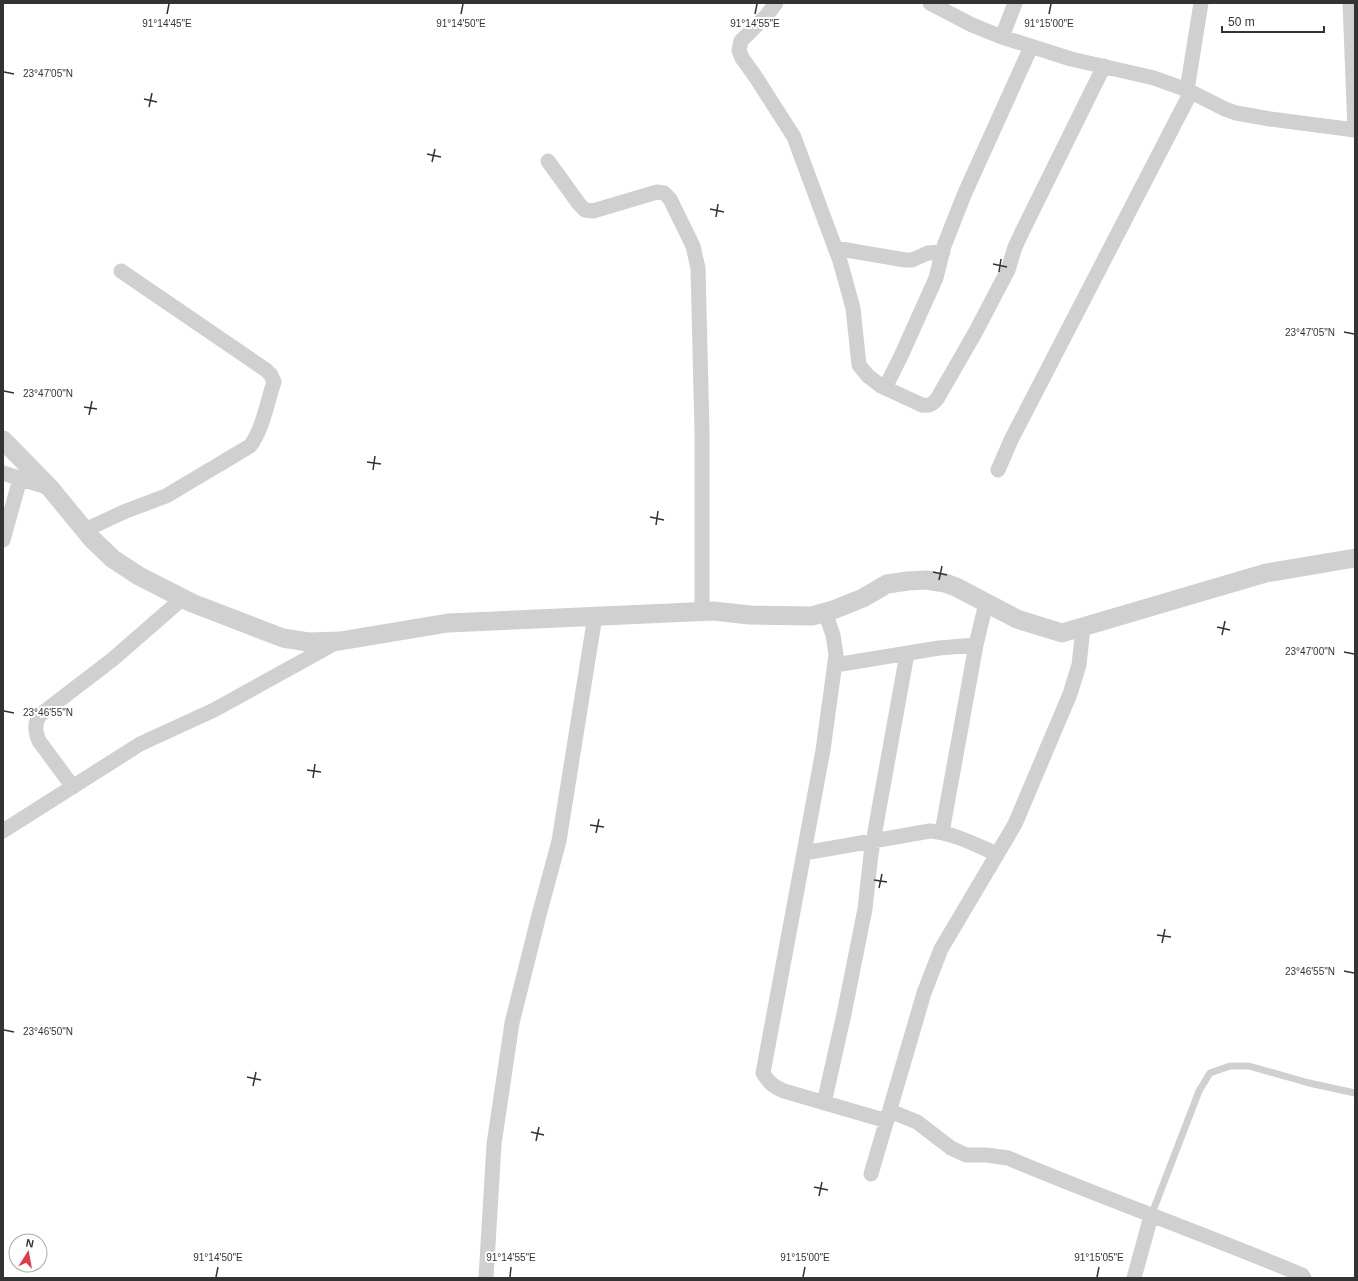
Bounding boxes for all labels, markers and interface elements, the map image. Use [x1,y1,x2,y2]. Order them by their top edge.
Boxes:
scale bar [1222,8,1324,34]
text: 50 m [1228,15,1255,29]
text: 91°14'45"E [142,18,192,29]
text: 91°14'50"E [436,18,486,29]
text: 91°14'55"E [730,18,780,29]
text: 91°15'00"E [1024,18,1074,29]
text: 23°47'05"N [23,68,73,79]
text: 23°47'05"N [1285,327,1335,338]
text: 23°47'00"N [23,388,73,399]
text: 23°47'00"N [1285,646,1335,657]
text: 23°46'55"N [23,707,73,718]
text: 23°46'55"N [1285,966,1335,977]
text: 23°46'50"N [23,1026,73,1037]
north arrow [8,1233,48,1273]
text: N [25,1237,35,1250]
text: 91°14'50"E [193,1252,243,1263]
text: 91°14'55"E [486,1252,536,1263]
text: 91°15'00"E [780,1252,830,1263]
text: 91°15'05"E [1074,1252,1124,1263]

